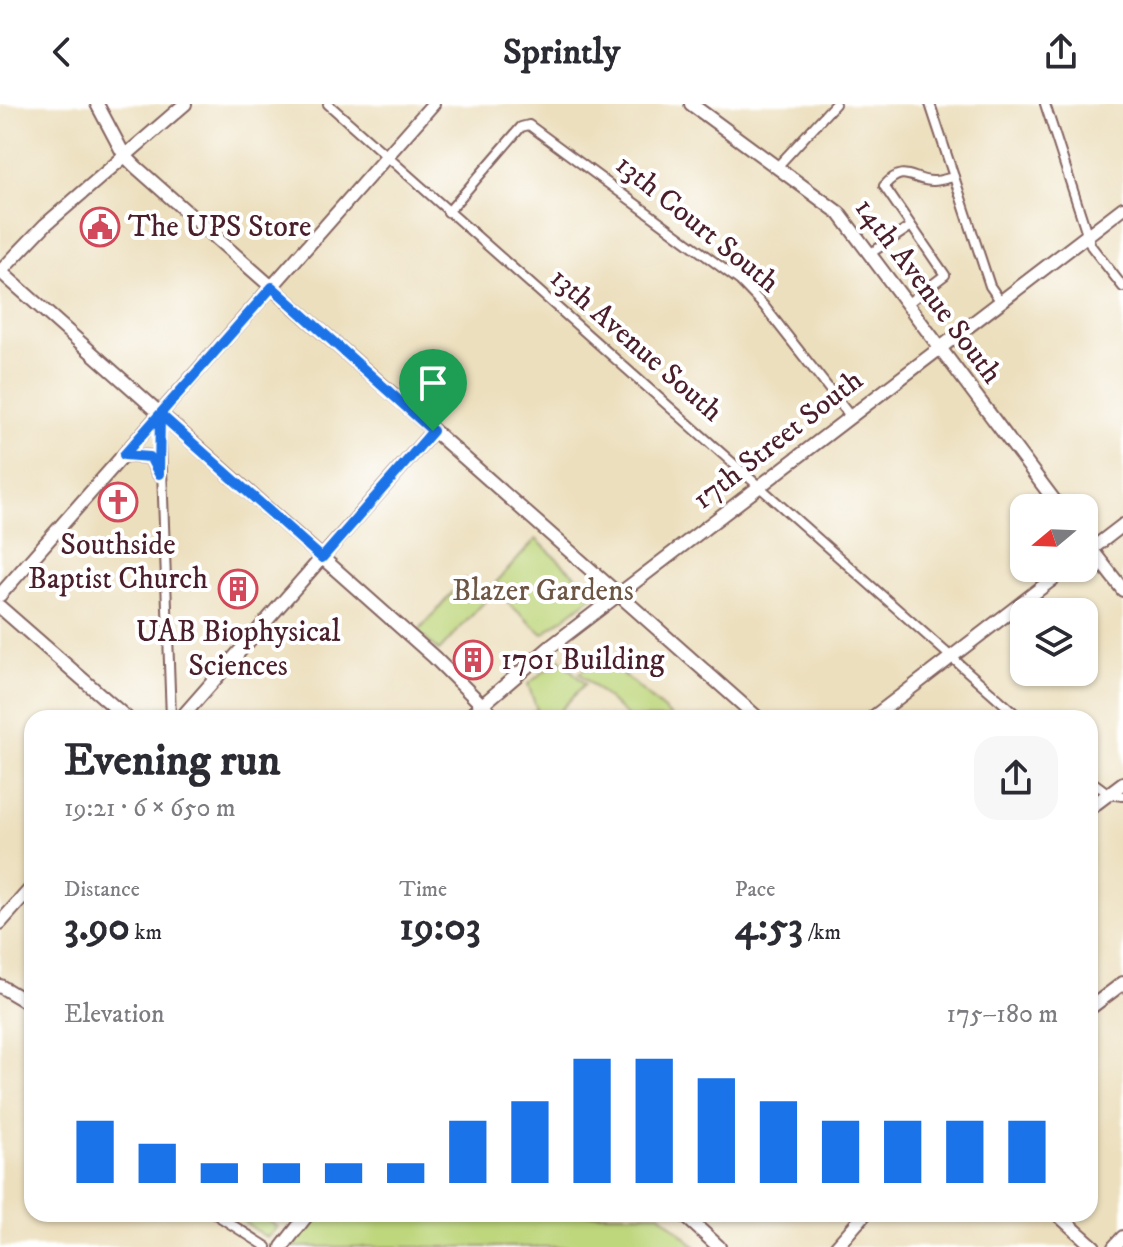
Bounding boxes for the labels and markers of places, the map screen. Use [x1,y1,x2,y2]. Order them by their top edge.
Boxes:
public building icon: The UPS Store [79,206,121,248]
place label: The UPS Store [128,209,311,246]
pin [399,349,467,431]
church icon: Southside Baptist Church [97,481,139,523]
place label: Southside Baptist Church [28,527,208,598]
building icon: UAB Biophysical Sciences [217,568,259,610]
place label: UAB Biophysical Sciences [135,614,341,685]
building icon: 1701 Building [452,639,494,681]
place label: 1701 Building [501,642,665,679]

